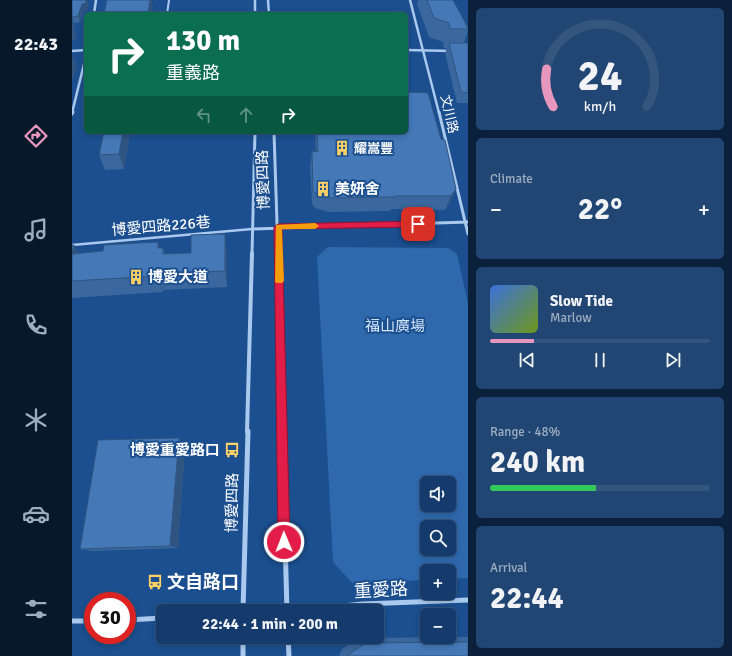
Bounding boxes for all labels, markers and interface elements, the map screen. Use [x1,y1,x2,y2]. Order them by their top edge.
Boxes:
text: 130 m [166,24,240,58]
icon: right [100,28,152,80]
text: 22:43 [14,33,58,55]
text: 24 [578,51,622,102]
text: 重義路 [166,62,220,84]
street label: 文川路 [437,93,461,135]
text: km/h [584,97,616,114]
icon: left [193,104,215,126]
icon: ahead [235,104,257,126]
icon: right [277,104,299,126]
icon: directions [22,122,50,150]
building icon: 耀嵩豐 [333,139,351,157]
place label: 耀嵩豐 [354,141,393,157]
street label: 博愛四路 [253,150,273,210]
text: Climate [490,171,533,187]
building icon: 美妍舍 [314,180,332,198]
place label: 美妍舍 [335,180,380,198]
text: 22° [578,191,622,228]
text: − [490,196,502,223]
text: + [698,196,710,223]
pin [401,207,435,241]
street label: 博愛四路226巷 [111,213,211,239]
icon: arrive [407,213,429,235]
icon: music [22,216,50,244]
building icon: 博愛大道 [127,268,145,286]
place label: 博愛大道 [148,268,208,286]
text: Slow Tide [550,292,613,310]
text: Marlow [550,310,592,326]
icon: phone [22,311,50,339]
park label: 福山廣場 [365,317,425,335]
icon: previous [516,349,538,371]
icon: pause [589,349,611,371]
icon: next [662,349,684,371]
icon: climate [22,406,50,434]
text: Range · 48% [490,424,560,440]
place label: 博愛重愛路口 [130,441,220,459]
bus stop icon: 博愛重愛路口 [223,441,241,459]
text: 240 km [490,444,585,481]
street label: 博愛四路 [222,473,242,533]
map controls [420,476,456,644]
button: sound [420,476,456,512]
icon: car [22,500,50,528]
button: search [420,520,456,556]
position arrow [263,521,305,563]
text: Arrival [490,560,527,576]
button: + [420,564,456,600]
place label: 文自路口 [167,571,239,593]
bus stop icon: 文自路口 [146,573,164,591]
street label: 重愛路 [353,578,409,602]
text: 22:44 [490,580,564,617]
speed limit sign: 30 [84,592,136,644]
icon: filters [22,595,50,623]
button: − [420,608,456,644]
text: 22:44 · 1 min · 200 m [202,615,338,633]

